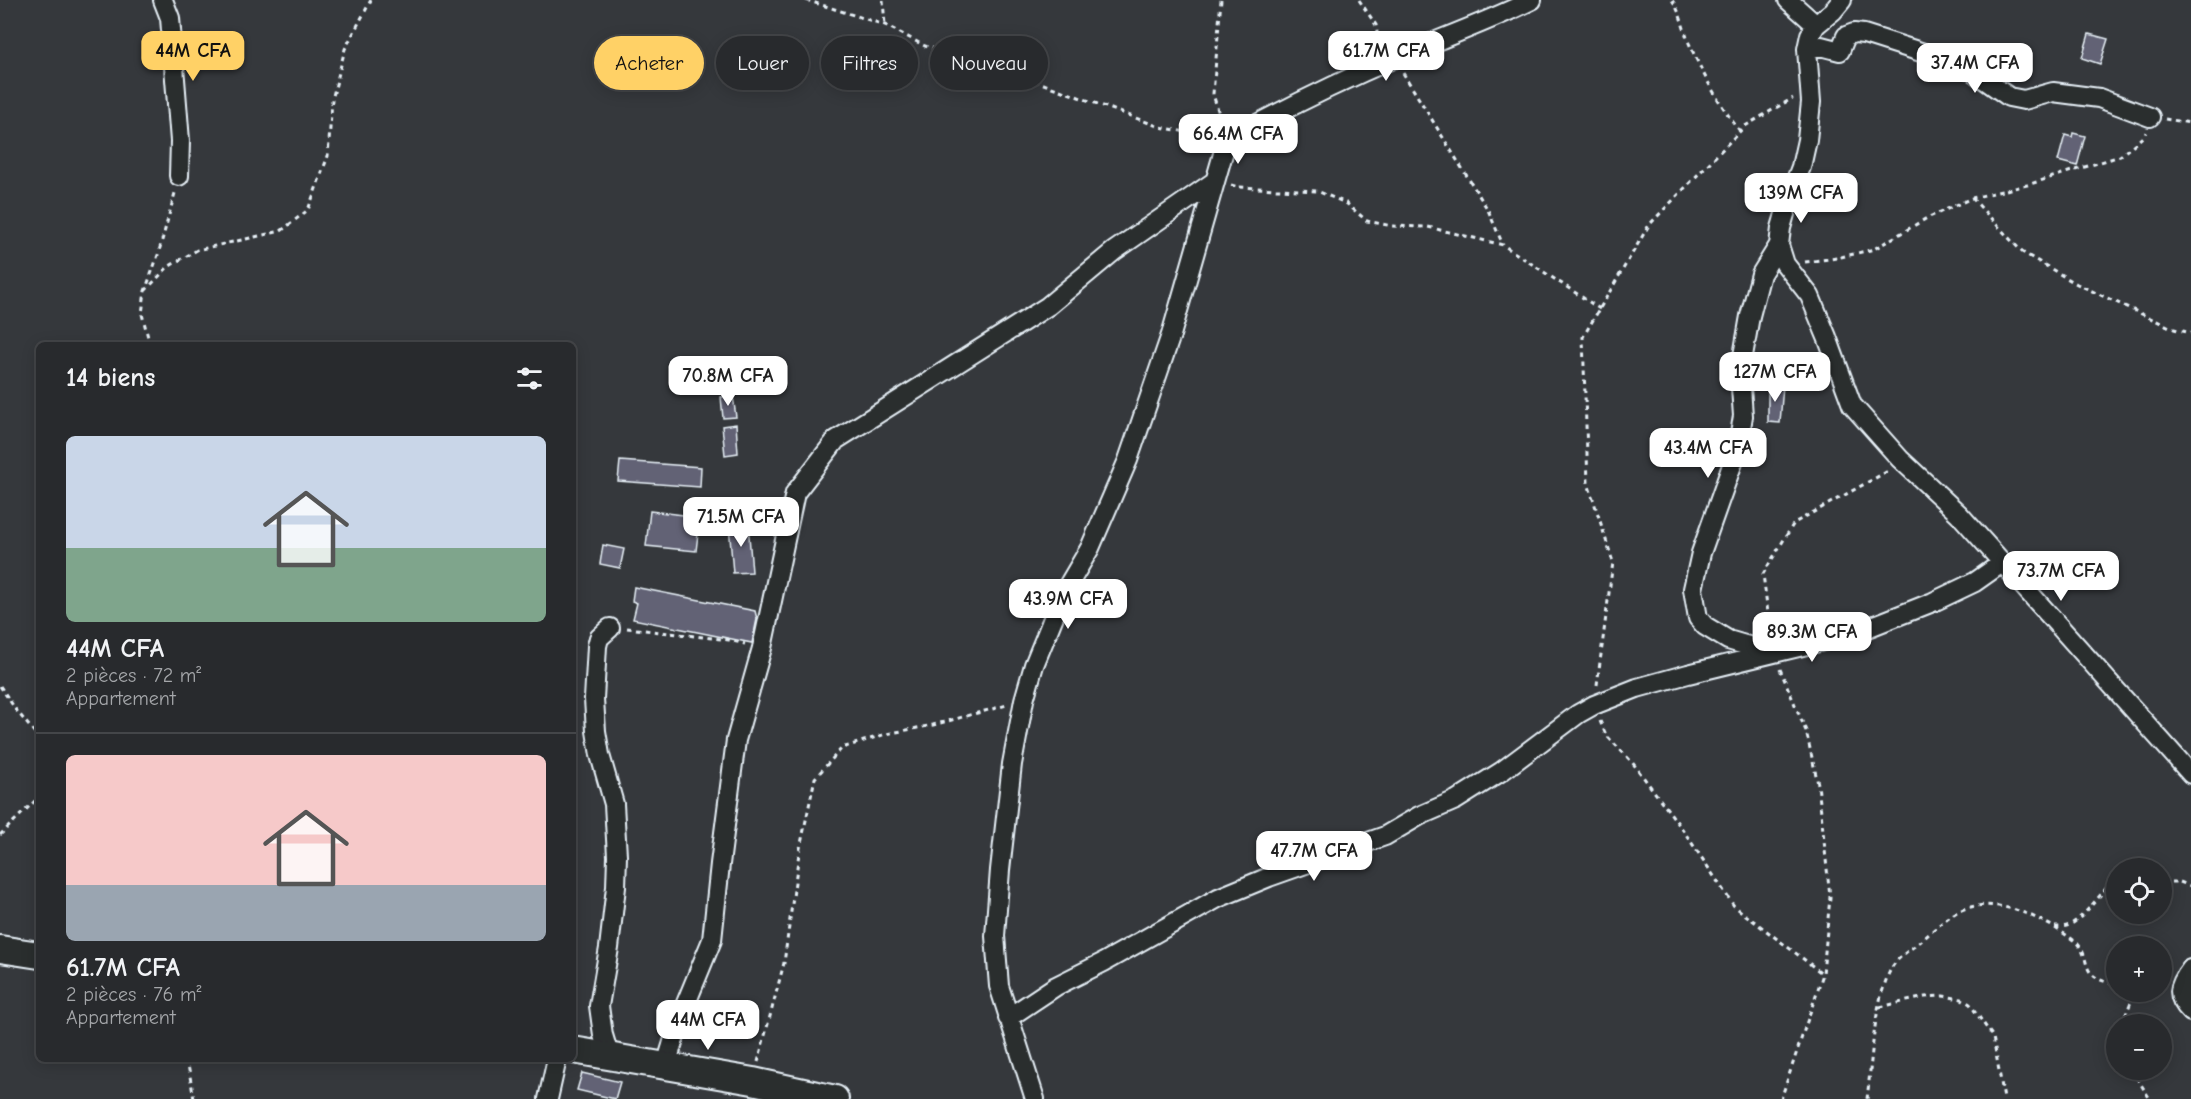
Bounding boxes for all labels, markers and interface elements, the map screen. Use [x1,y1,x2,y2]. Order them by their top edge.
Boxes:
pin: 44M CFA [138,31,248,82]
pin: 61.7M CFA [1317,31,1455,82]
chip: Acheter [594,36,704,90]
chip: Louer [716,36,809,90]
chip: Filtres [821,36,918,90]
chip: Nouveau [930,36,1048,90]
text: 44M CFA [155,39,231,62]
text: 61.7M CFA [1342,39,1430,62]
pin: 37.4M CFA [1906,43,2044,94]
text: 37.4M CFA [1931,51,2019,74]
pin: 66.4M CFA [1169,114,1307,165]
text: 66.4M CFA [1193,122,1283,145]
pin: 139M CFA [1739,173,1863,224]
text: 139M CFA [1759,181,1843,204]
pin: 127M CFA [1713,352,1837,403]
pin: 70.8M CFA [659,356,797,407]
text: 127M CFA [1733,360,1817,383]
icon: filters [513,362,546,395]
text: 14 biens [66,363,155,393]
text: 70.8M CFA [683,364,773,387]
pin: 43.4M CFA [1639,428,1777,479]
text: 43.4M CFA [1664,436,1752,459]
icon: home [252,475,360,583]
pin: 71.5M CFA [672,497,810,548]
text: 71.5M CFA [697,505,785,528]
pin: 73.7M CFA [1992,551,2130,602]
text: 73.7M CFA [2017,559,2105,582]
pin: 43.9M CFA [999,579,1137,630]
text: 43.9M CFA [1023,587,1113,610]
pin: 89.3M CFA [1743,612,1881,663]
text: 89.3M CFA [1767,620,1857,643]
text: 44M CFA [66,634,164,664]
text: 2 pièces · 72 m² [66,664,201,687]
text: Appartement [66,687,176,710]
icon: home [252,794,360,902]
pin: 47.7M CFA [1245,831,1383,882]
text: 47.7M CFA [1270,839,1358,862]
map controls [2106,858,2172,1080]
button: locate [2106,858,2172,924]
button: + [2106,936,2172,1002]
text: 61.7M CFA [66,953,180,983]
text: 2 pièces · 76 m² [66,983,202,1006]
pin: 44M CFA [653,1000,763,1051]
text: Appartement [66,1006,176,1029]
text: 44M CFA [670,1008,746,1031]
button: − [2106,1014,2172,1080]

